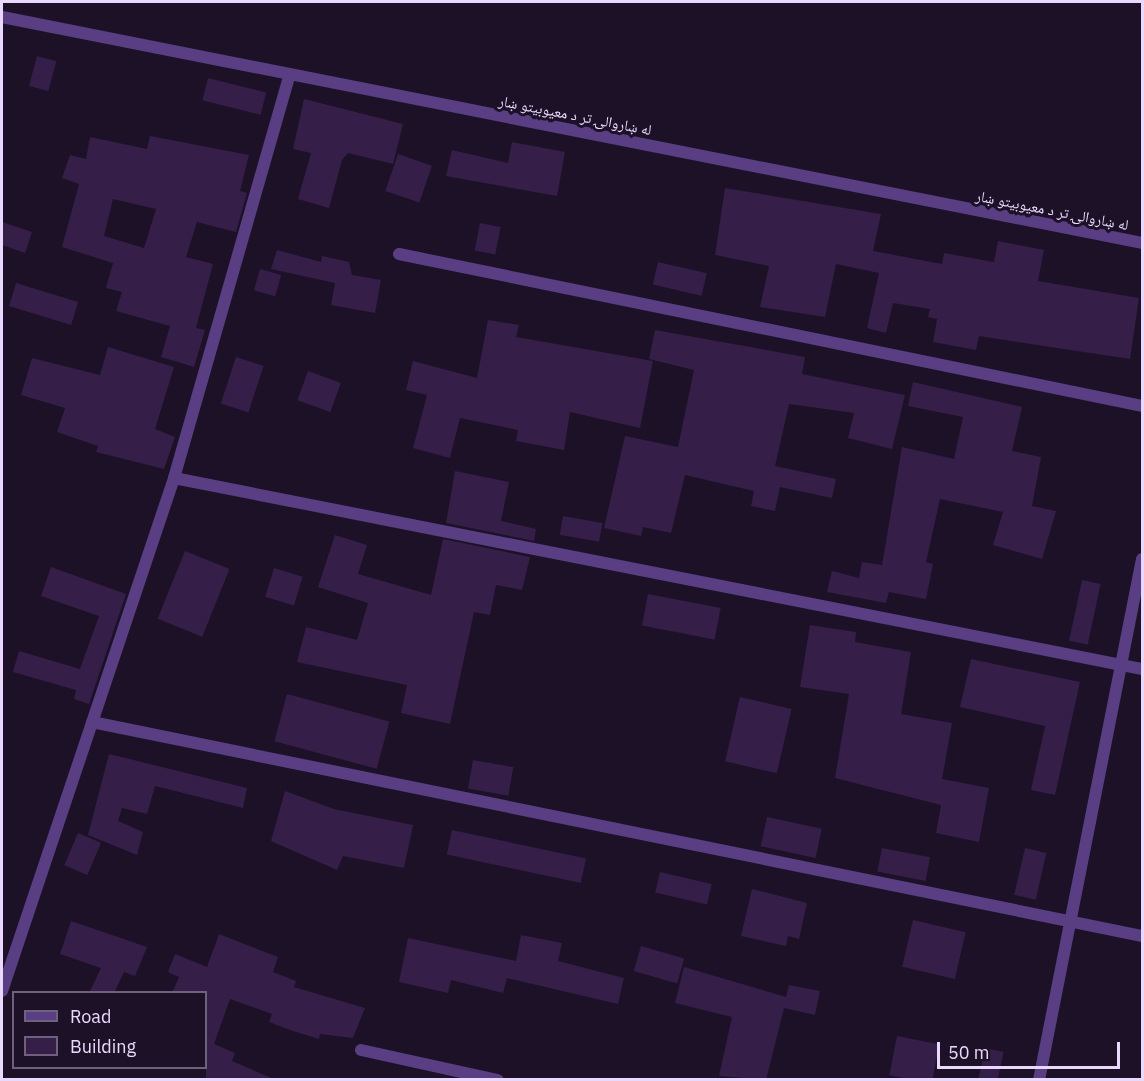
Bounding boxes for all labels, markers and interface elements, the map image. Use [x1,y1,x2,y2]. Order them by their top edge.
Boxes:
street label: له ښاروالۍ تر د معیوبیتو ښار [497,91,653,139]
street label: له ښاروالۍ تر د معیوبیتو ښار [974,186,1130,234]
legend [12,991,207,1069]
text: Road [70,1005,111,1028]
scale bar [940,1030,1123,1068]
text: Building [70,1035,136,1058]
text: 50 m [948,1041,990,1064]

